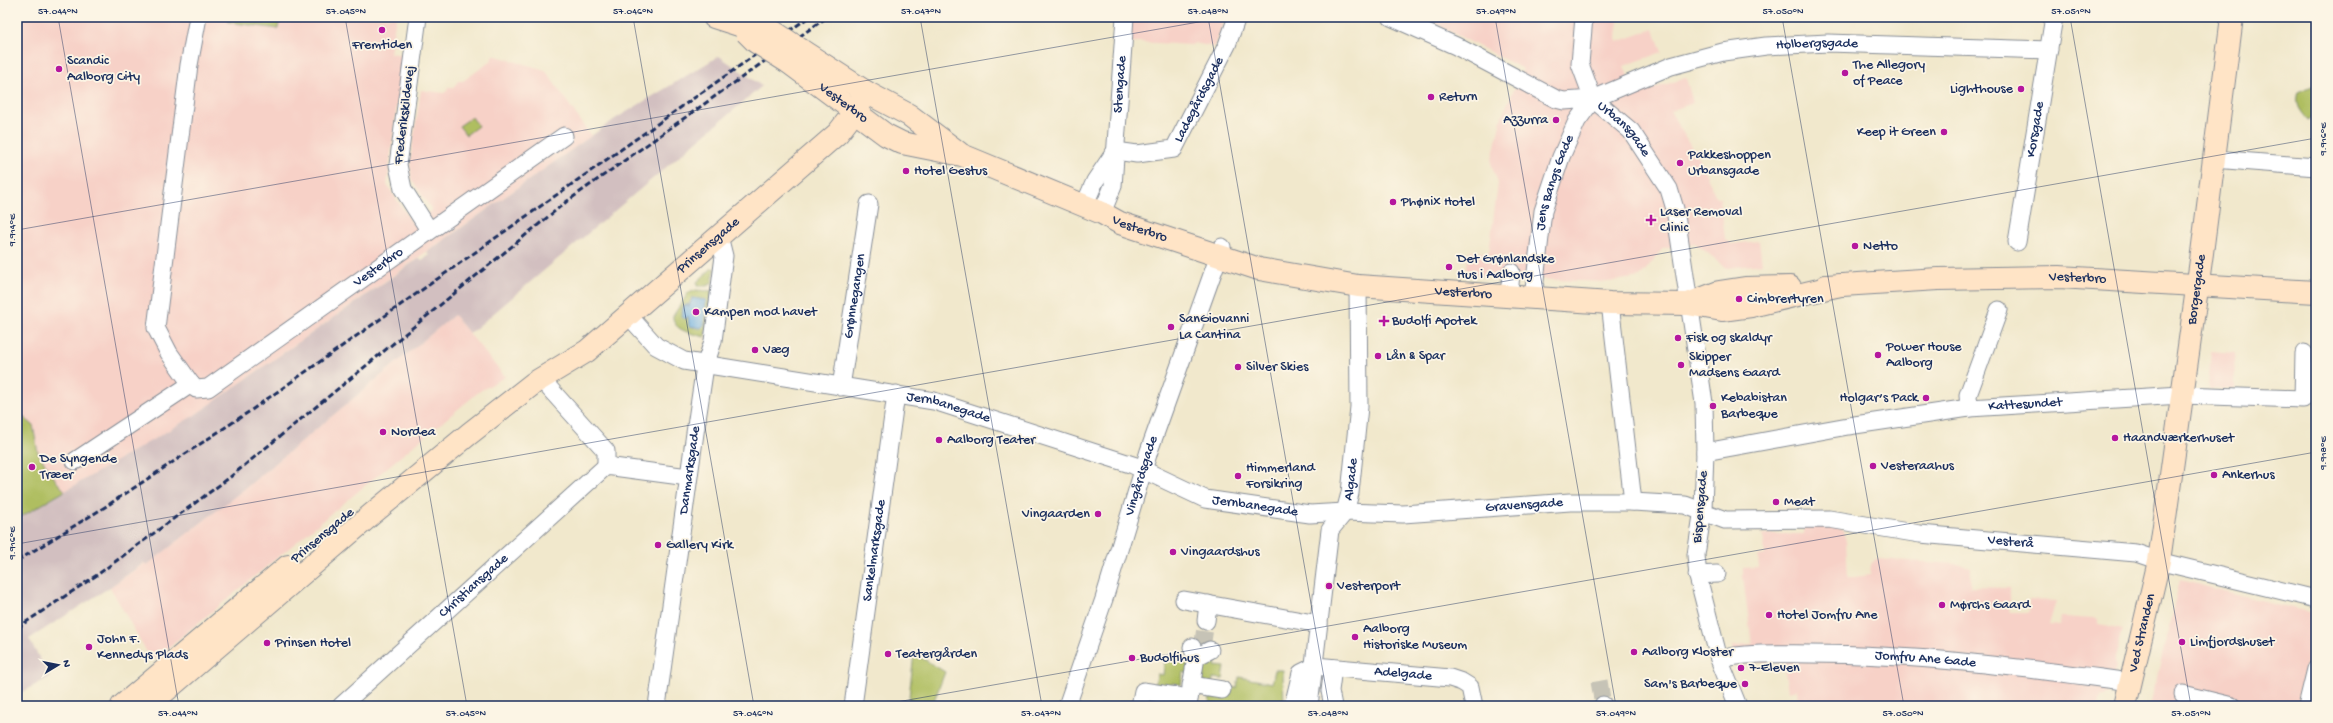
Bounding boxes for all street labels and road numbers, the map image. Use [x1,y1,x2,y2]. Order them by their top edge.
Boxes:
street label: Holbergsgade [1775,34,1859,54]
street label: Ladegårdsgade [1170,53,1228,145]
street label: Stengade [1110,54,1131,114]
street label: Frederikskildevej [390,65,419,166]
street label: Vesterbro [814,79,872,127]
street label: Urbansgade [1593,97,1655,161]
street label: Korsgade [2023,100,2049,159]
street label: Jens Bangs Gade [1532,131,1579,231]
street label: Vesterbro [1108,211,1170,247]
street label: Prinsensgade [673,213,744,278]
street label: Vesterbro [349,244,407,292]
street label: Grønnegangen [840,252,870,340]
street label: Borgergade [2183,253,2210,327]
street label: Vesterbro [2048,268,2107,288]
street label: Vesterbro [1433,283,1493,304]
street label: Jernbanegade [905,388,993,427]
street label: Kattesundet [1988,394,2064,415]
street label: Danmarksgade [675,424,705,516]
street label: Vingårdsgade [1121,433,1162,519]
street label: Algade [1340,457,1362,503]
street label: Bispensgade [1689,469,1713,545]
street label: Jernbanegade [1211,492,1300,521]
street label: Gravensgade [1485,494,1564,517]
street label: Sankelmarksgade [859,498,890,603]
street label: Prinsensgade [287,504,359,568]
street label: Vesterå [1986,531,2035,553]
street label: Christiansgade [435,550,513,622]
street label: Ved Stranden [2124,592,2160,675]
street label: Jomfru Ane Gade [1875,647,1978,672]
street label: Adelgade [1373,663,1433,685]

